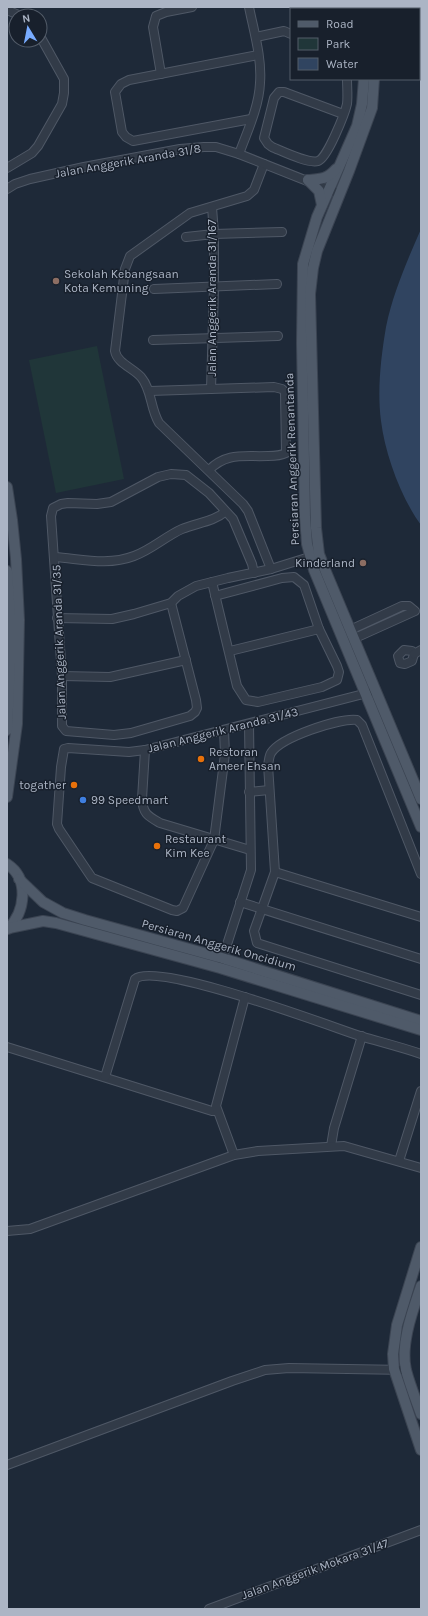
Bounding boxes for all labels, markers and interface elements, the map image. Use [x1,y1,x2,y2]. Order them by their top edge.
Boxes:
north arrow [8,8,48,48]
legend [290,8,420,80]
text: N [21,12,31,26]
text: Road [326,17,354,31]
text: Park [326,37,351,51]
text: Water [326,57,359,71]
street label: Jalan Anggerik Aranda 31/8 [54,141,202,181]
street label: Jalan Anggerik Aranda 31/167 [205,219,219,377]
place label: Sekolah Kebangsaan Kota Kemuning [64,267,179,295]
marker: Sekolah Kebangsaan Kota Kemuning [51,276,61,286]
street label: Persiaran Anggerik Renantanda [282,372,302,546]
place label: Kinderland [295,556,355,570]
marker: Kinderland [358,558,368,568]
street label: Jalan Anggerik Aranda 31/35 [49,564,69,720]
street label: Jalan Anggerik Aranda 31/43 [146,705,300,755]
place label: Restoran Ameer Ehsan [209,745,281,773]
marker: Restoran Ameer Ehsan [196,754,206,764]
place label: togather [19,778,67,792]
marker: togather [69,780,79,790]
place label: 99 Speedmart [91,793,169,807]
marker: 99 Speedmart [78,795,88,805]
place label: Restaurant Kim Kee [165,832,226,860]
marker: Restaurant Kim Kee [152,841,162,851]
street label: Persiaran Anggerik Oncidium [140,916,298,974]
street label: Jalan Anggerik Mokara 31/47 [240,1536,391,1602]

